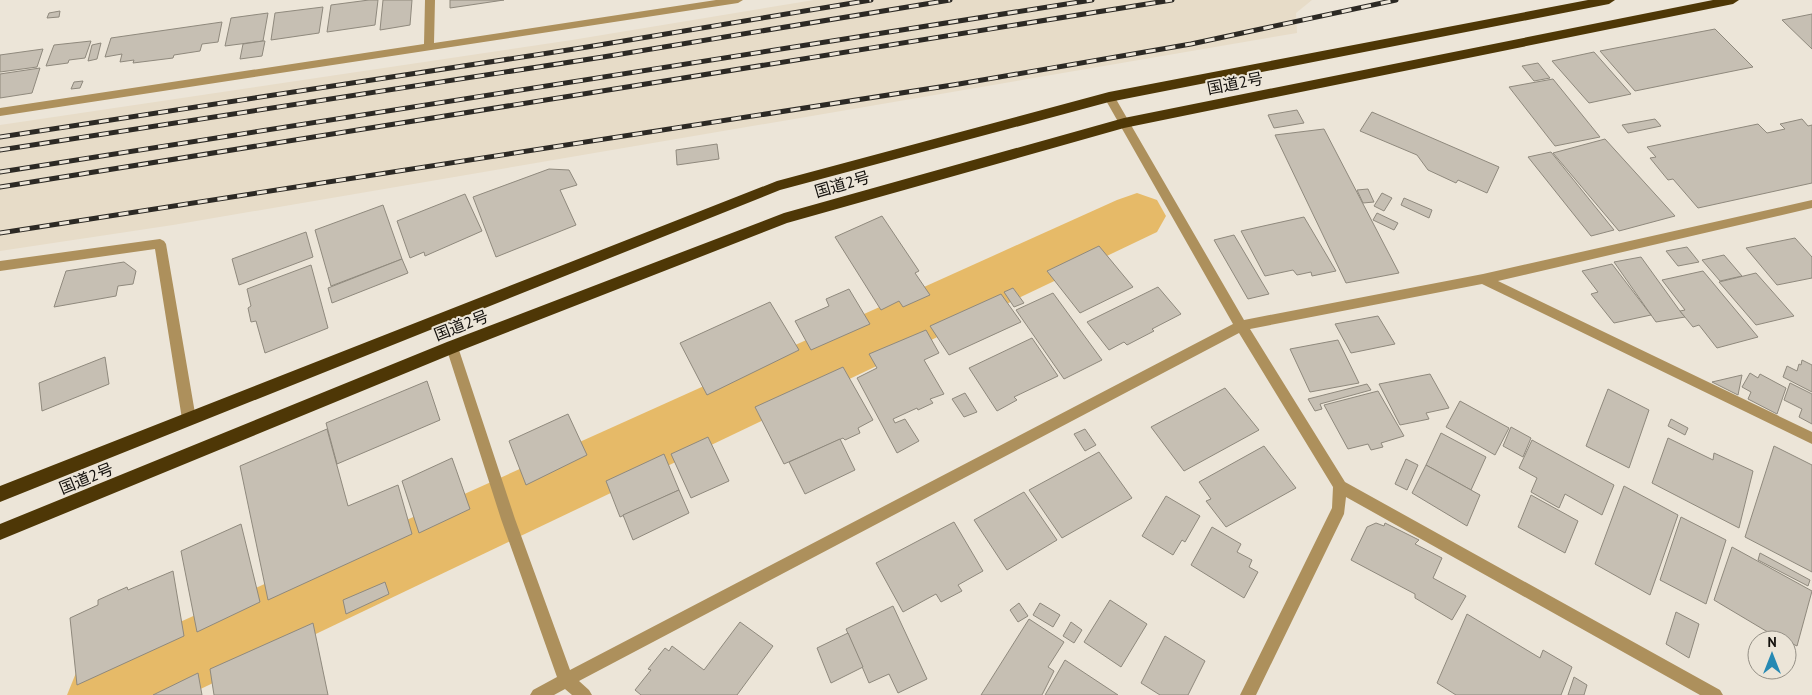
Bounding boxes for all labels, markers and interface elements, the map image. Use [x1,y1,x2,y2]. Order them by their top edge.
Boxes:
street label: 国道2号 [1205,68,1265,98]
street label: 国道2号 [812,167,872,201]
street label: 国道2号 [431,305,491,345]
street label: 国道2号 [56,458,116,498]
north arrow [1747,630,1797,680]
text: N [1767,633,1777,651]

